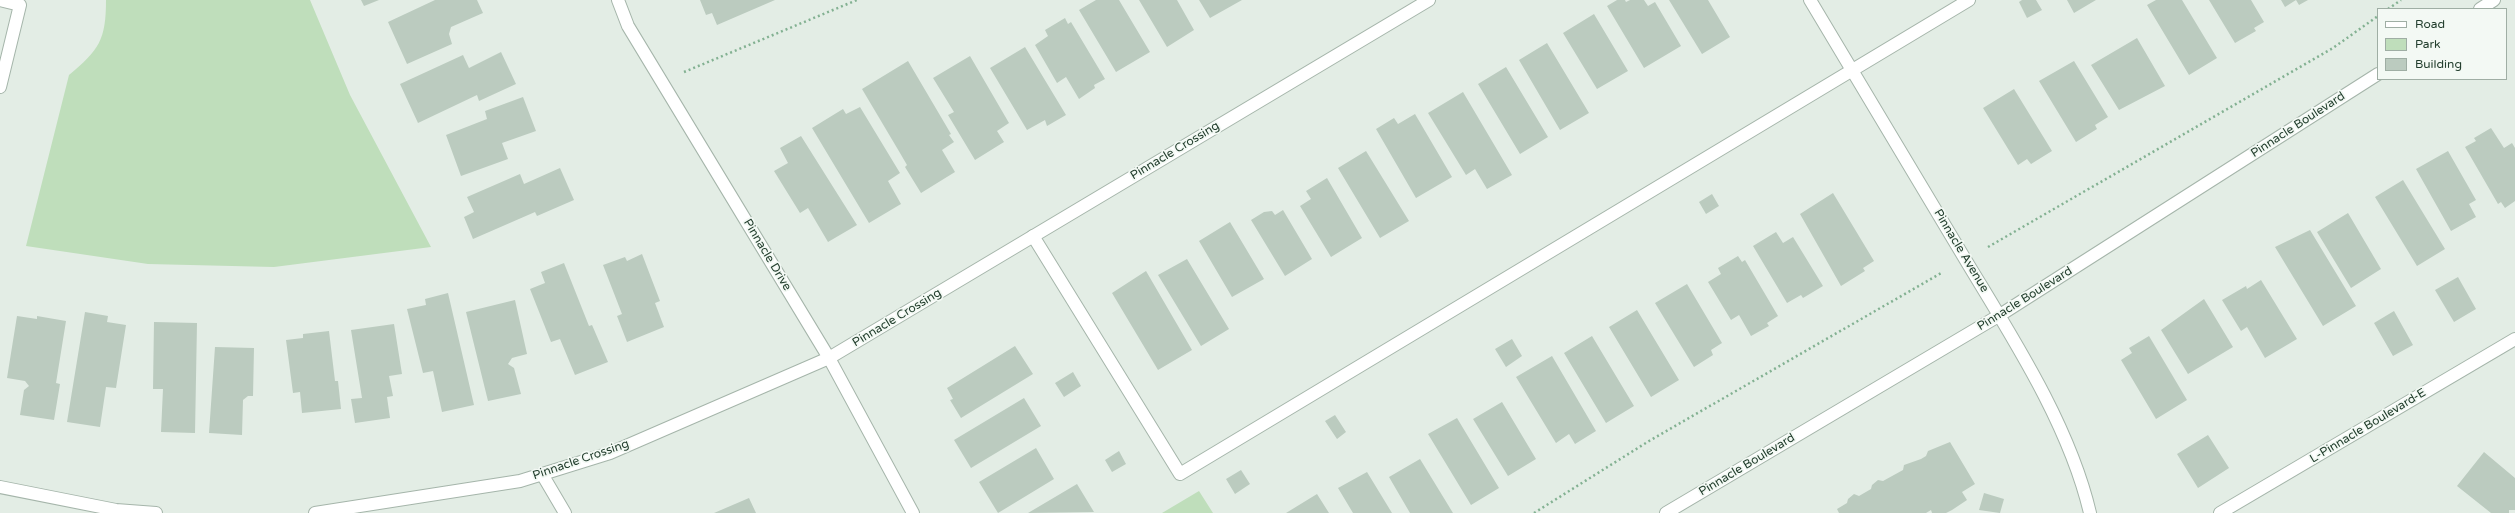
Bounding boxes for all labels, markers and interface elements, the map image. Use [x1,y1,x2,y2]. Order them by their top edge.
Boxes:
legend [2377,8,2507,80]
text: Road [2415,17,2445,31]
text: Park [2415,37,2441,51]
text: Building [2415,57,2462,71]
street label: Pinnacle Boulevard [2248,89,2348,161]
street label: Pinnacle Crossing [1128,119,1222,183]
street label: Pinnacle Avenue [1930,207,1992,295]
street label: Pinnacle Drive [740,217,794,293]
street label: Pinnacle Boulevard [1975,264,2075,334]
street label: Pinnacle Crossing [850,286,944,350]
street label: L-Pinnacle Boulevard-E [2307,386,2429,466]
street label: Pinnacle Boulevard [1696,431,1798,499]
street label: Pinnacle Crossing [531,437,631,483]

